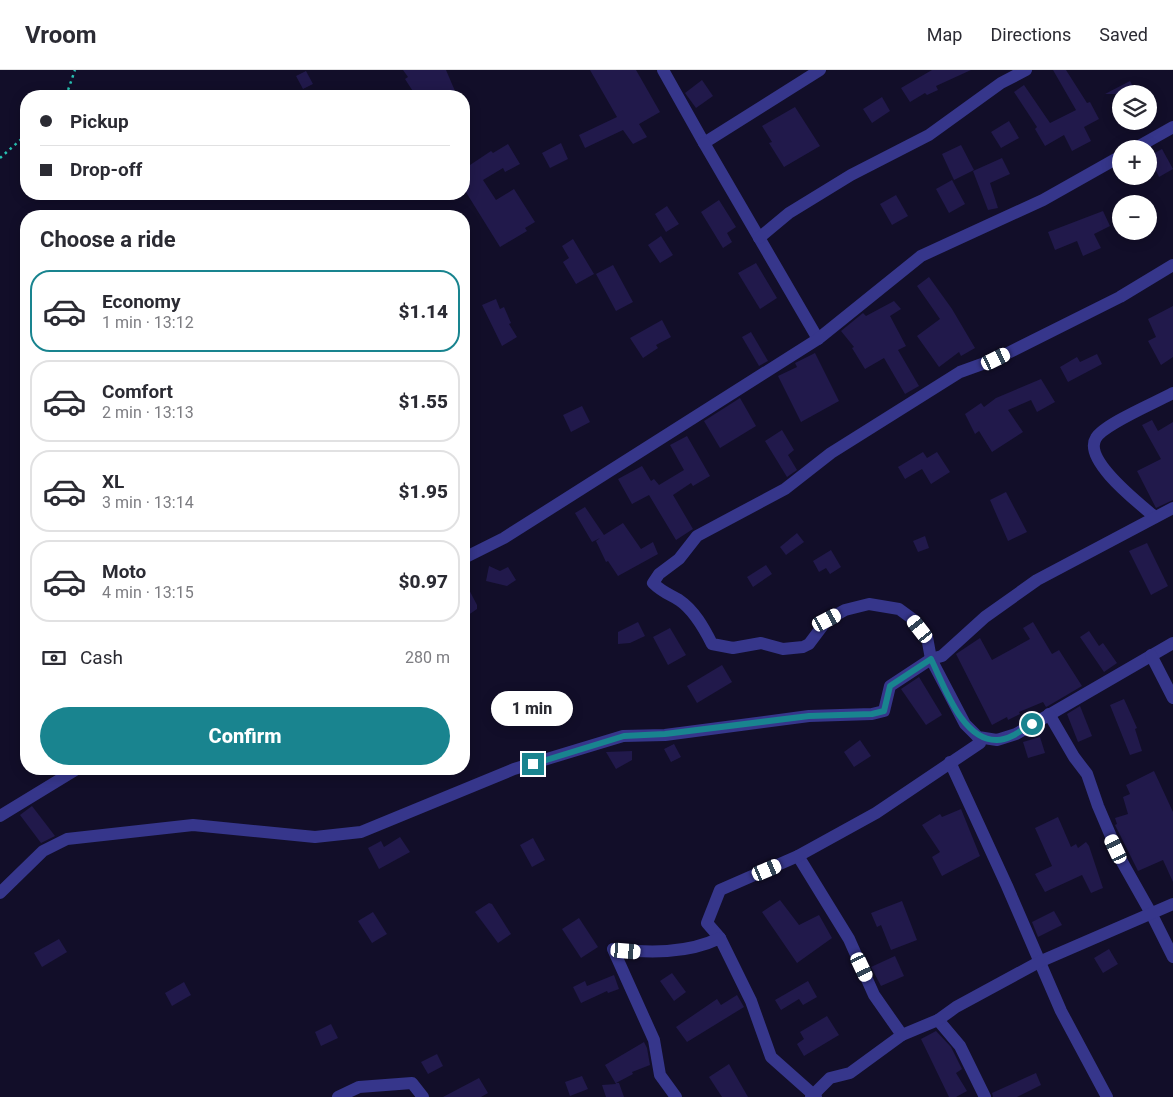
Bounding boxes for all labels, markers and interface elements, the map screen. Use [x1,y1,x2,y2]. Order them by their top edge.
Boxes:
text: Vroom [25,21,97,49]
text: Map [927,24,962,45]
text: Directions [990,24,1071,45]
text: Saved [1099,24,1148,45]
map controls [1112,85,1157,240]
button: layers [1112,85,1157,130]
text: Pickup [70,110,129,133]
button: + [1112,140,1157,185]
text: Drop-off [70,158,142,181]
button: − [1112,195,1157,240]
text: Choose a ride [40,227,176,252]
icon: car [42,289,87,334]
text: Economy [102,290,181,313]
text: $1.14 [399,300,448,323]
text: 1 min · 13:12 [102,313,194,332]
car [979,346,1012,372]
icon: car [42,379,87,424]
text: Comfort [102,380,173,403]
text: $1.55 [399,390,448,413]
text: 2 min · 13:13 [102,403,194,422]
icon: car [42,469,87,514]
text: XL [102,470,124,493]
text: $1.95 [399,480,448,503]
text: 3 min · 13:14 [102,493,194,512]
icon: car [42,559,87,604]
text: Moto [102,560,146,583]
text: $0.97 [399,570,448,593]
text: 4 min · 13:15 [102,583,194,602]
car [810,606,843,634]
car [904,613,935,645]
icon: cash [40,644,68,672]
text: Cash [80,646,123,669]
text: 280 m [405,648,450,667]
callout: 1 min [492,692,574,726]
text: 1 min [512,699,552,718]
button: Confirm [40,707,450,765]
route start [1021,713,1043,735]
route end [522,753,544,775]
car [1102,832,1129,866]
car [750,857,783,883]
car [610,942,641,960]
car [848,950,875,984]

